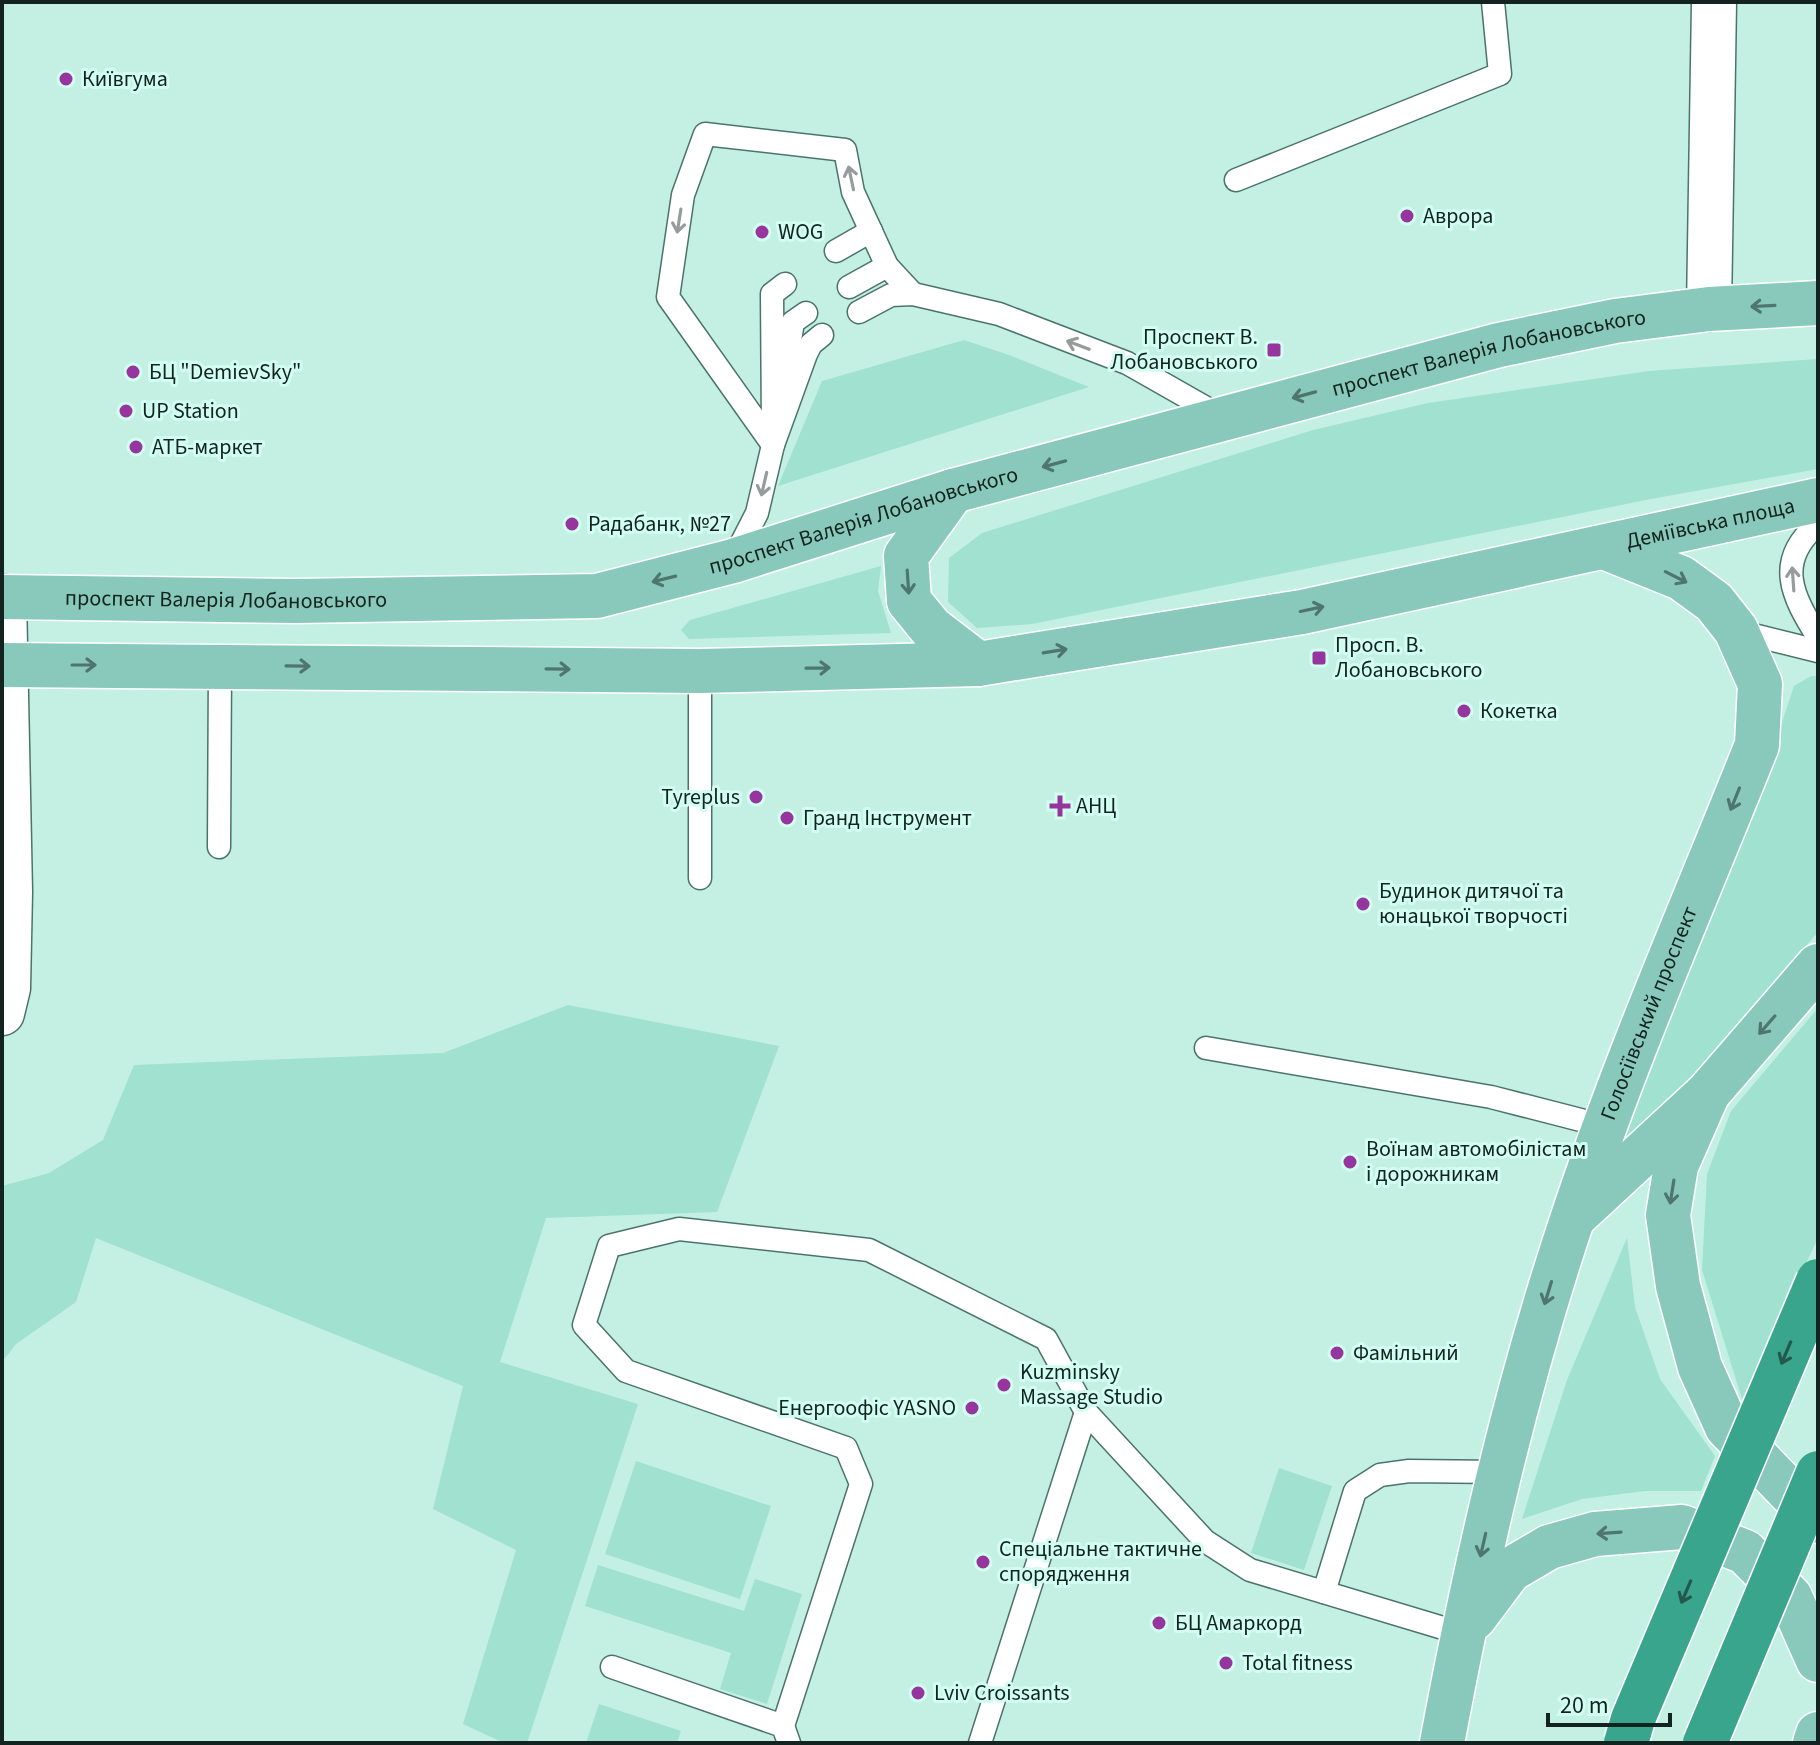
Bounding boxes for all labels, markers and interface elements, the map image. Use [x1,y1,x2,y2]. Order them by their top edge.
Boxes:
place label: Київгума [82,63,168,95]
marker: Київгума [57,70,75,88]
one-way arrow [842,166,857,191]
place label: Аврора [1423,200,1493,232]
marker: Аврора [1398,207,1416,225]
one-way arrow [671,208,686,233]
place label: WOG [778,216,823,248]
marker: WOG [753,223,771,241]
one-way arrow [1750,299,1777,314]
street label: проспект Валерія Лобановського [1328,301,1648,405]
place label: Проспект В. Лобановського [1111,321,1258,378]
one-way arrow [1067,337,1091,351]
marker: Проспект В. Лобановського [1265,341,1283,359]
place label: БЦ "DemievSky" [149,356,301,388]
marker: БЦ "DemievSky" [124,363,142,381]
one-way arrow [1292,388,1318,403]
place label: UP Station [142,395,239,427]
marker: UP Station [117,402,135,420]
place label: АТБ-маркет [152,431,263,463]
marker: АТБ-маркет [127,438,145,456]
one-way arrow [1041,457,1067,472]
street label: проспект Валерія Лобановського [705,458,1022,583]
one-way arrow [756,471,771,496]
street label: Деміївська площа [1623,490,1798,557]
place label: Радабанк, №27 [588,508,731,540]
marker: Радабанк, №27 [563,515,581,533]
one-way arrow [1785,566,1800,593]
one-way arrow [901,568,916,595]
one-way arrow [1663,570,1687,586]
one-way arrow [651,572,677,587]
street label: проспект Валерія Лобановського [65,582,387,617]
one-way arrow [1299,601,1324,616]
place label: Просп. В. Лобановського [1335,629,1482,686]
one-way arrow [1042,643,1068,658]
marker: Просп. В. Лобановського [1310,649,1328,667]
one-way arrow [70,657,97,673]
one-way arrow [284,658,311,674]
one-way arrow [804,660,831,675]
one-way arrow [544,661,571,677]
place label: Кокетка [1480,695,1558,727]
marker: Кокетка [1455,702,1473,720]
place label: Tyreplus [661,781,740,813]
one-way arrow [1727,786,1741,811]
marker: Tyreplus [747,788,765,806]
place label: АНЦ [1076,790,1116,822]
marker: АНЦ [1051,797,1069,815]
place label: Гранд Інструмент [803,802,972,834]
marker: Гранд Інструмент [778,809,796,827]
place label: Будинок дитячої та юнацької творчості [1379,875,1568,932]
marker: Будинок дитячої та юнацької творчості [1354,895,1372,913]
street label: Голосіївський проспект [1592,901,1706,1125]
one-way arrow [1758,1014,1776,1035]
place label: Воїнам автомобілістам і дорожникам [1366,1133,1586,1190]
marker: Воїнам автомобілістам і дорожникам [1341,1153,1359,1171]
one-way arrow [1664,1178,1679,1204]
one-way arrow [1540,1280,1555,1306]
place label: Фамільний [1353,1337,1459,1369]
one-way arrow [1778,1340,1793,1364]
marker: Фамільний [1328,1344,1346,1362]
place label: Kuzminsky Massage Studio [1020,1356,1163,1413]
marker: Kuzminsky Massage Studio [995,1376,1013,1394]
place label: Енергоофіс YASNO [778,1392,956,1424]
marker: Енергоофіс YASNO [963,1399,981,1417]
one-way arrow [1596,1526,1623,1541]
one-way arrow [1475,1532,1490,1557]
place label: Спеціальне тактичне спорядження [999,1533,1202,1590]
marker: Спеціальне тактичне спорядження [974,1553,992,1571]
one-way arrow [1678,1580,1692,1604]
place label: БЦ Амаркорд [1175,1607,1302,1639]
marker: БЦ Амаркорд [1150,1614,1168,1632]
place label: Total fitness [1242,1647,1353,1679]
marker: Total fitness [1217,1654,1235,1672]
place label: Lviv Croissants [934,1677,1070,1709]
scale bar [1548,1677,1670,1727]
marker: Lviv Croissants [909,1684,927,1702]
text: 20 m [1560,1688,1609,1723]

